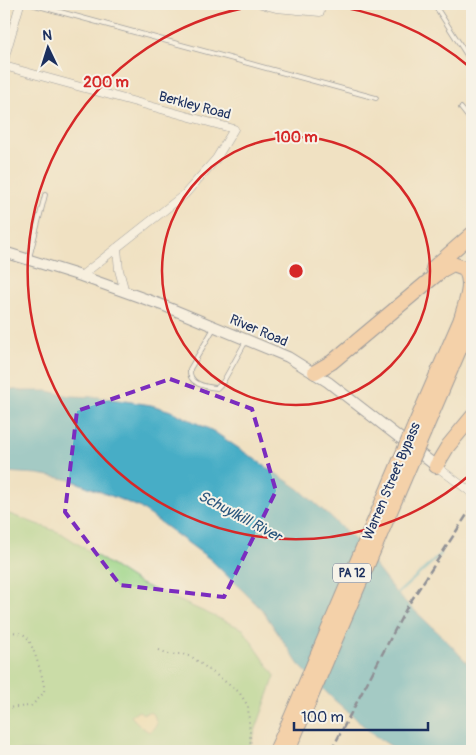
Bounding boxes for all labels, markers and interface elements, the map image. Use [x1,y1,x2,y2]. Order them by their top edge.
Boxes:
north arrow [22,22,72,72]
text: N [42,27,52,44]
text: 200 m [83,73,129,92]
street label: Berkley Road [157,88,233,123]
text: 100 m [275,128,317,147]
centre of rings [287,262,305,280]
street label: River Road [227,311,290,350]
street label: Warren Street Bypass [359,419,424,543]
water label: Schuylkill River [195,487,286,547]
road number: PA 12 [333,564,371,582]
scale bar [294,700,427,732]
text: 100 m [301,708,344,727]

